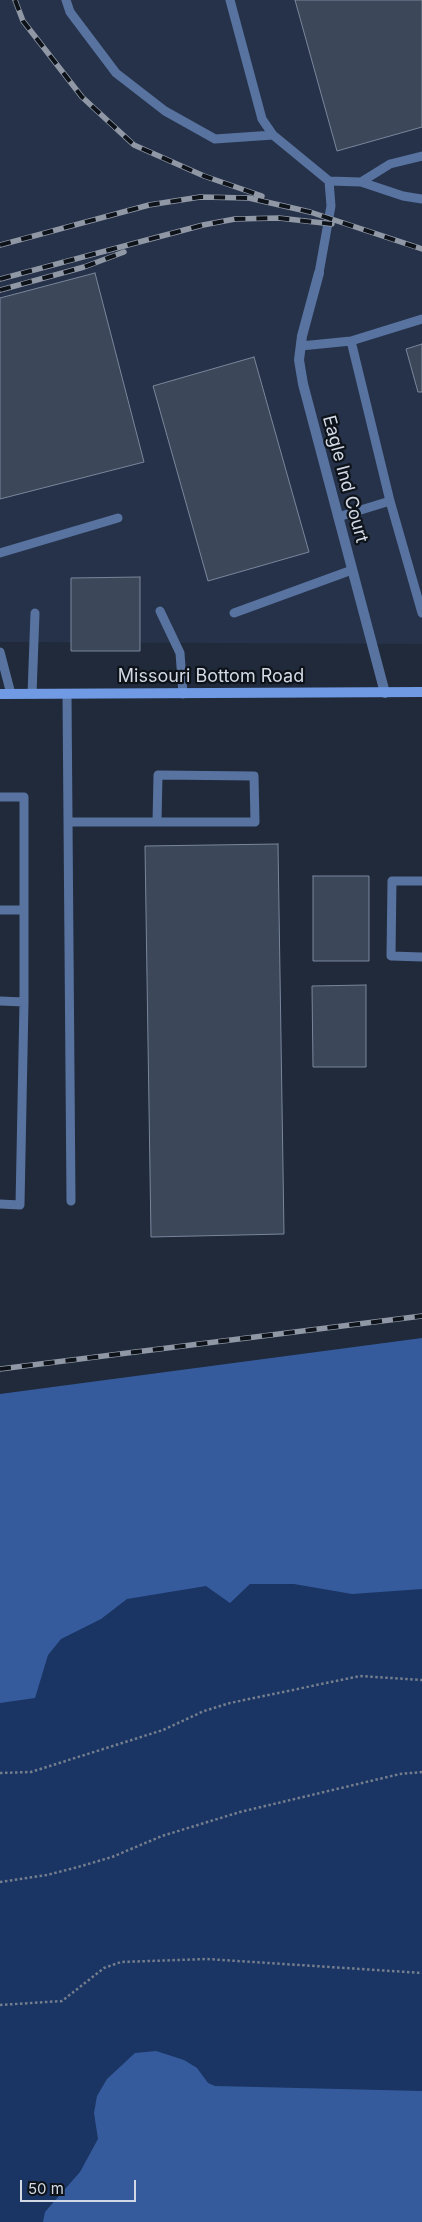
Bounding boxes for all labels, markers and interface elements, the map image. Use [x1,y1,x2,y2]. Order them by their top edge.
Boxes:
street label: Eagle Ind Court [318,413,372,545]
street label: Missouri Bottom Road [118,666,304,688]
scale bar [22,2170,139,2202]
text: 50 m [28,2179,64,2198]

